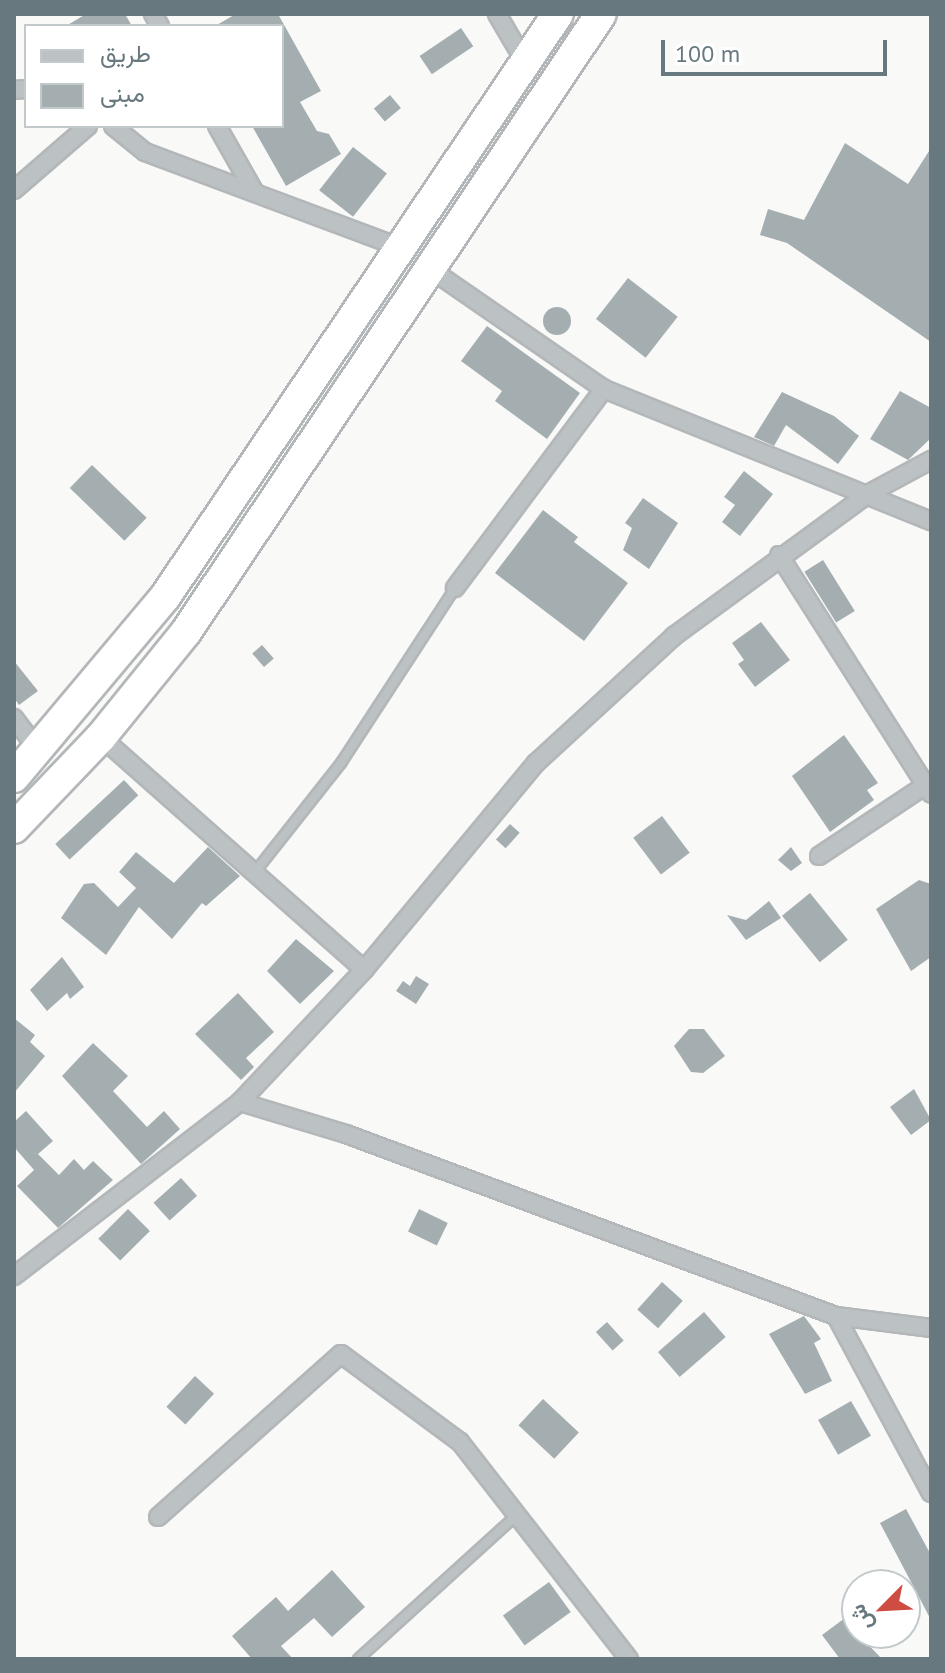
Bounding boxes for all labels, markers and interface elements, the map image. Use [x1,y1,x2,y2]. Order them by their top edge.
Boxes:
legend [24,24,284,128]
scale bar [665,24,891,74]
text: طريق [100,38,151,69]
text: 100 m [675,38,740,69]
text: مبنى [100,78,145,109]
north arrow [841,1569,921,1649]
text: ش [843,1600,879,1636]

